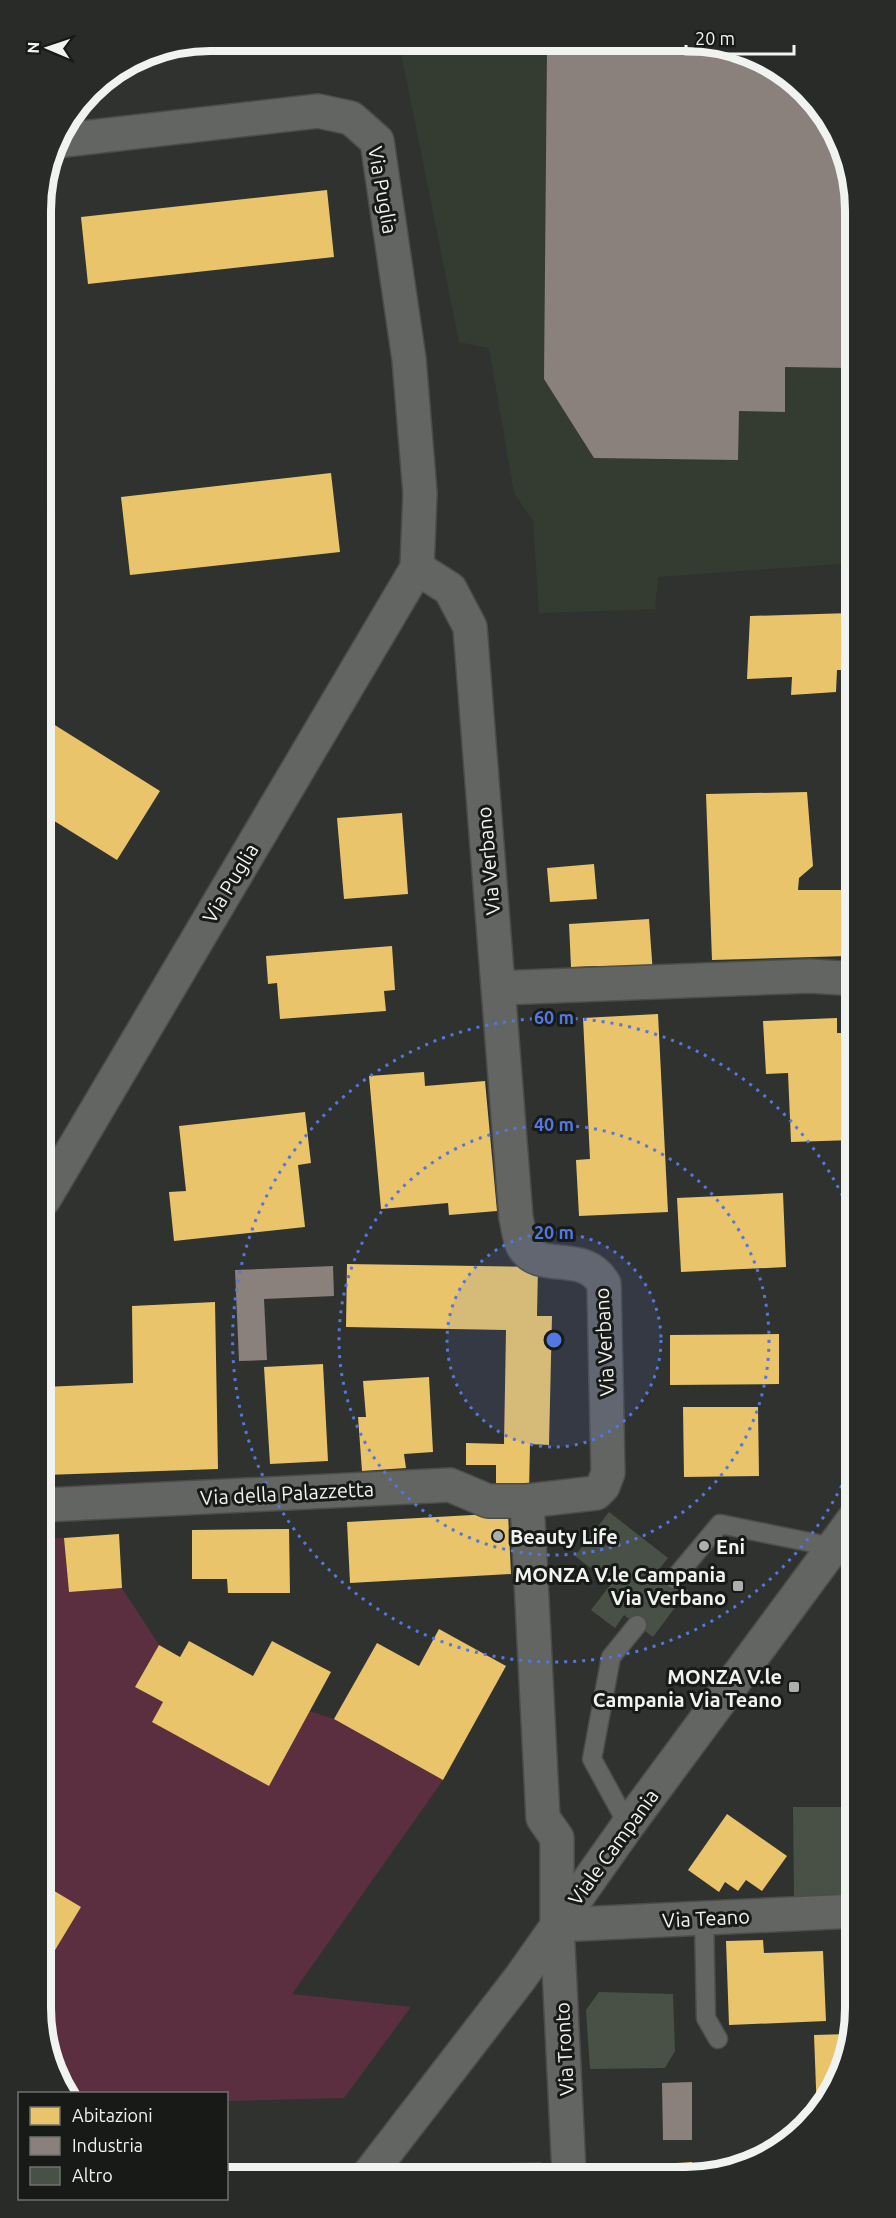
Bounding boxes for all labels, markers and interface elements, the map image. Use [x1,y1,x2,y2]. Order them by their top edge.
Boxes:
north arrow [18,18,78,78]
scale bar [686,18,794,56]
text: 20 m [695,28,735,48]
text: N [24,41,42,54]
street label: Via Puglia [364,145,402,235]
street label: Via Verbano [472,806,504,916]
street label: Via Puglia [197,839,263,927]
text: 60 m [534,1007,574,1027]
text: 40 m [534,1114,574,1134]
text: 20 m [534,1222,574,1242]
street label: Via Verbano [590,1287,618,1397]
centre of rings [544,1330,564,1350]
street label: Via della Palazzetta [200,1477,374,1509]
place label: Beauty Life [510,1525,618,1548]
marker: Beauty Life [491,1529,505,1543]
place label: Eni [716,1535,745,1558]
marker: Eni [697,1539,711,1553]
place label: MONZA V.le Campania Via Verbano [515,1563,726,1609]
marker: MONZA V.le Campania Via Verbano [731,1579,745,1593]
place label: MONZA V.le Campania Via Teano [593,1665,782,1711]
marker: MONZA V.le Campania Via Teano [787,1680,801,1694]
street label: Viale Campania [563,1785,663,1909]
street label: Via Teano [662,1904,750,1932]
street label: Via Tronto [550,2002,578,2096]
legend [18,2092,228,2200]
text: Abitazioni [72,2105,153,2125]
text: Industria [72,2135,143,2155]
text: Altro [72,2165,113,2185]

